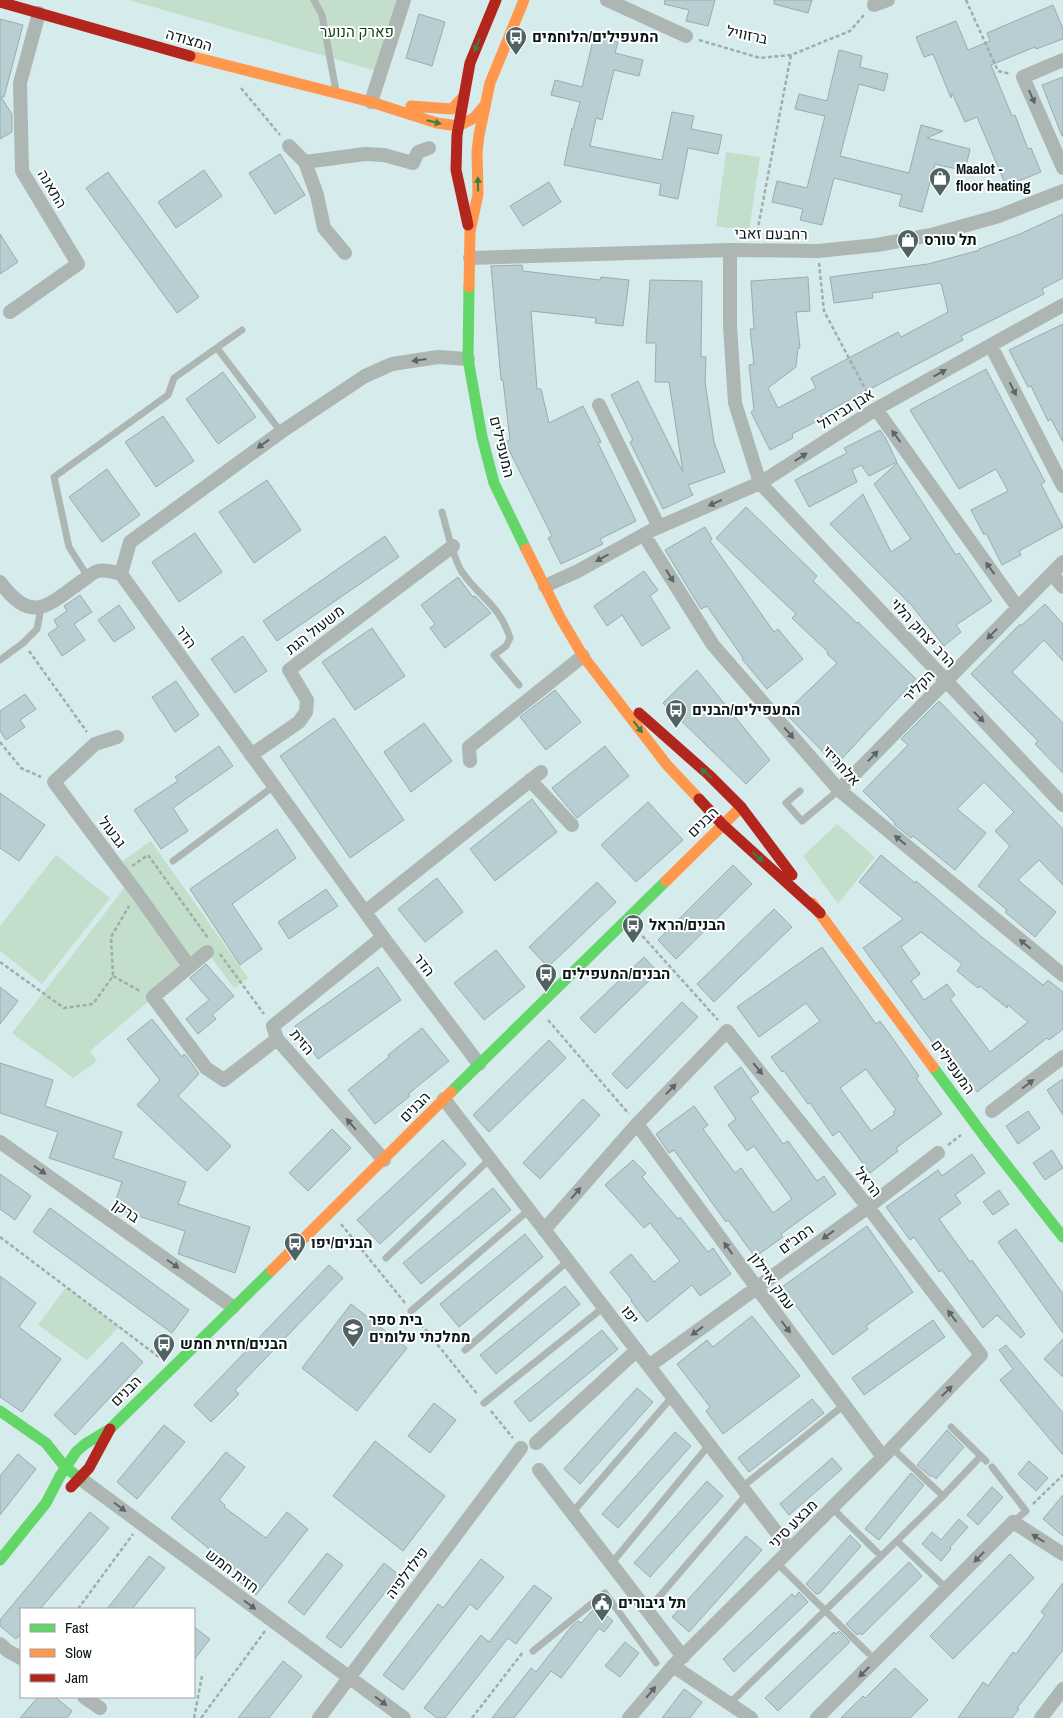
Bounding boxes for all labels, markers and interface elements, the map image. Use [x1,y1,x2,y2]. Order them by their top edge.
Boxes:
street label: ברזוויל [725,20,770,49]
park label: פארק הנוער [320,21,394,42]
street label: המצודה [163,23,215,56]
bus stop icon: המעפילים/הלוחמים [504,25,528,56]
place label: המעפילים/הלוחמים [532,26,659,47]
one-way arrow [473,38,481,52]
one-way arrow [1028,90,1036,104]
one-way arrow [427,118,442,126]
place label: Maalot - floor heating [956,158,1031,196]
street label: התאנה [33,165,72,212]
shop icon: Maalot - floor heating [928,166,952,197]
one-way arrow [474,176,482,192]
street label: רחבעם זאבי [734,222,808,245]
shop icon: תל טורס [896,228,920,259]
place label: תל טורס [924,229,977,250]
one-way arrow [411,356,427,364]
one-way arrow [934,369,947,378]
one-way arrow [1010,382,1018,396]
street label: אבן גבירול [813,383,878,434]
street label: המעפילים [485,414,520,480]
one-way arrow [890,430,901,443]
one-way arrow [256,439,270,449]
one-way arrow [794,452,807,461]
one-way arrow [708,499,722,507]
one-way arrow [595,554,608,563]
one-way arrow [985,561,995,575]
one-way arrow [666,570,675,583]
street label: הרב יצחק הלוי [886,593,961,672]
street label: משעול הגת [281,600,349,659]
street label: הדר [171,621,202,653]
one-way arrow [986,628,998,640]
street label: הקליר [898,665,939,707]
bus stop icon: המעפילים/הבנים [664,698,688,729]
place label: המעפילים/הבנים [692,699,800,720]
one-way arrow [973,711,985,723]
one-way arrow [632,720,643,733]
one-way arrow [784,726,795,739]
street label: אלחריזי [817,741,865,790]
one-way arrow [867,750,879,762]
one-way arrow [701,767,713,779]
street label: הבנים [682,802,723,842]
street label: גבעול [94,812,131,852]
one-way arrow [894,835,907,846]
one-way arrow [752,851,764,863]
bus stop icon: הבנים/הראל [621,913,645,944]
place label: הבנים/הראל [649,914,726,935]
one-way arrow [1019,938,1032,949]
street label: הדר [409,949,440,981]
bus stop icon: הבנים/המעפילים [534,962,558,993]
place label: הבנים/המעפילים [562,963,670,984]
street label: הזית [285,1024,319,1059]
street label: המעפילים [926,1035,980,1098]
one-way arrow [752,1062,763,1075]
one-way arrow [1021,1079,1035,1089]
one-way arrow [665,1083,677,1095]
street label: הבנים [394,1086,435,1127]
one-way arrow [346,1117,357,1130]
street label: הראל [850,1162,887,1201]
one-way arrow [33,1165,46,1176]
one-way arrow [571,1187,582,1200]
street label: ברקן [108,1194,144,1228]
street label: רמב"ם [774,1219,818,1258]
one-way arrow [822,1230,835,1241]
bus stop icon: הבנים/יפו [283,1231,307,1262]
place label: הבנים/יפו [311,1232,373,1253]
one-way arrow [723,1241,733,1255]
street label: עמק איילון [744,1248,800,1314]
one-way arrow [166,1259,179,1269]
street label: יפו [616,1301,644,1328]
place label: בית ספר ממלכתי עלומים [369,1309,471,1347]
one-way arrow [946,1310,957,1323]
school or university icon: בית ספר ממלכתי עלומים [341,1317,365,1348]
one-way arrow [781,1320,791,1334]
one-way arrow [690,1326,704,1336]
bus stop icon: הבנים/חזית חמש [152,1332,176,1363]
place label: הבנים/חזית חמש [180,1333,287,1354]
street label: הבנים [105,1370,146,1411]
one-way arrow [941,1385,953,1397]
street label: מבצע סיני [763,1494,822,1553]
one-way arrow [113,1502,126,1513]
one-way arrow [1031,1534,1045,1543]
street label: פילדלפיה [380,1542,433,1603]
street label: חזית חמש [201,1543,263,1598]
one-way arrow [973,1551,985,1563]
public building icon: תל גיבורים [590,1591,614,1622]
place label: תל גיבורים [618,1592,686,1613]
one-way arrow [243,1600,257,1610]
legend [20,1608,195,1698]
text: Fast [65,1617,89,1638]
text: Slow [65,1642,92,1663]
one-way arrow [858,1666,870,1678]
text: Jam [65,1667,88,1688]
one-way arrow [645,1686,657,1698]
one-way arrow [374,1696,388,1706]

